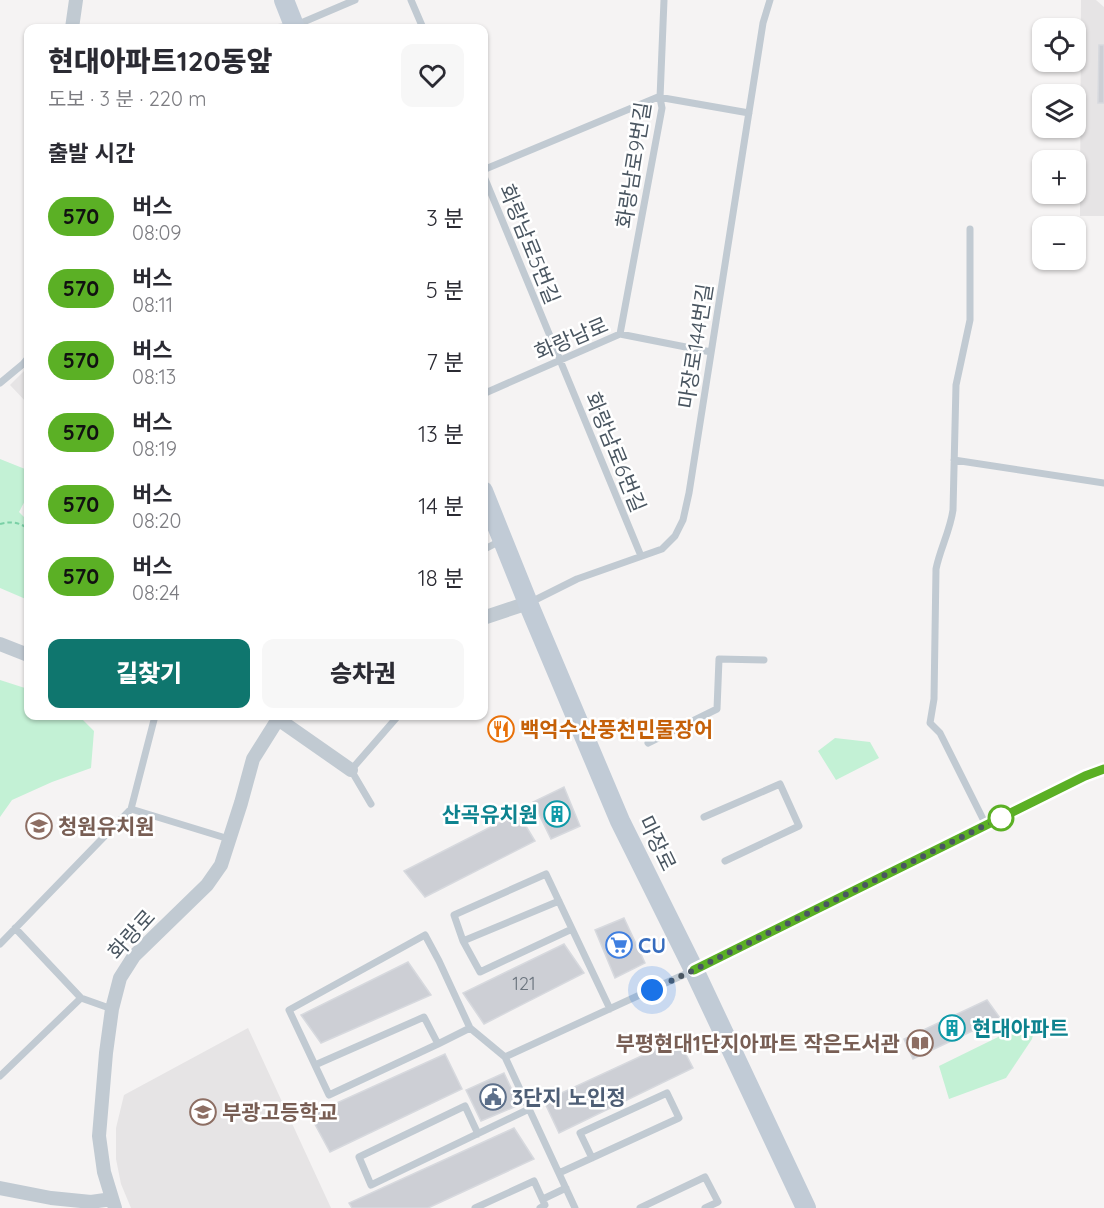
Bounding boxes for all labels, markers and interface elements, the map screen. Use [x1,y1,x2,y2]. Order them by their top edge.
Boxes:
map controls [1032,18,1086,270]
button: locate [1032,18,1086,72]
text: 현대아파트120동앞 [48,43,272,78]
button: heart [401,44,464,107]
button: layers [1032,84,1086,138]
text: 도보 · 3 분 · 220 m [48,86,207,111]
street label: 화랑남로9번길 [610,100,656,230]
text: 출발 시간 [48,139,135,167]
button: + [1032,150,1086,204]
street label: 화랑남로5번길 [494,180,566,308]
text: 버스 [132,192,172,220]
text: 570 [63,203,99,229]
text: 3 분 [426,204,464,232]
button: − [1032,216,1086,270]
text: 08:09 [132,220,182,245]
text: 버스 [132,264,172,292]
text: 570 [63,275,99,301]
text: 5 분 [426,276,464,304]
street label: 마장로144번길 [672,282,718,410]
text: 08:11 [132,292,173,317]
street label: 화랑남로 [530,311,612,365]
text: 버스 [132,336,172,364]
text: 570 [63,347,99,373]
text: 7 분 [426,348,464,376]
text: 08:13 [132,364,176,389]
street label: 화랑남로6번길 [580,388,652,516]
text: 버스 [132,408,172,436]
text: 570 [63,419,99,445]
text: 13 분 [418,420,464,448]
text: 08:19 [132,436,177,461]
text: 버스 [132,480,172,508]
text: 570 [63,491,99,517]
text: 14 분 [418,492,464,520]
text: 08:20 [132,508,181,533]
text: 버스 [132,552,172,580]
text: 570 [63,563,99,589]
text: 18 분 [418,564,464,592]
text: 08:24 [132,580,180,605]
button: 길찾기 [48,639,250,708]
button: 승차권 [262,639,464,708]
restaurant icon: 백억수산풍천민물장어 [486,714,516,744]
place label: 백억수산풍천민물장어 [520,716,713,742]
building icon: 산곡유치원 [542,799,572,829]
place label: 산곡유치원 [441,801,538,827]
unlabelled marker [988,805,1014,831]
school or university icon: 청원유치원 [24,811,54,841]
street label: 마장로 [634,811,682,875]
place label: 청원유치원 [58,813,155,839]
street label: 화랑로 [102,904,160,964]
supermarket icon: CU [604,930,634,960]
place label: CU [638,932,666,958]
house number: 121 [512,972,536,995]
your location [637,975,667,1005]
building icon: 현대아파트 [937,1013,967,1043]
place label: 현대아파트 [972,1015,1069,1041]
library icon: 부평현대1단지아파트 작은도서관 [905,1028,935,1058]
place label: 부평현대1단지아파트 작은도서관 [615,1030,900,1056]
public building icon: 3단지 노인정 [478,1082,508,1112]
place label: 3단지 노인정 [512,1084,626,1110]
school or university icon: 부광고등학교 [188,1097,218,1127]
place label: 부광고등학교 [222,1099,338,1125]

